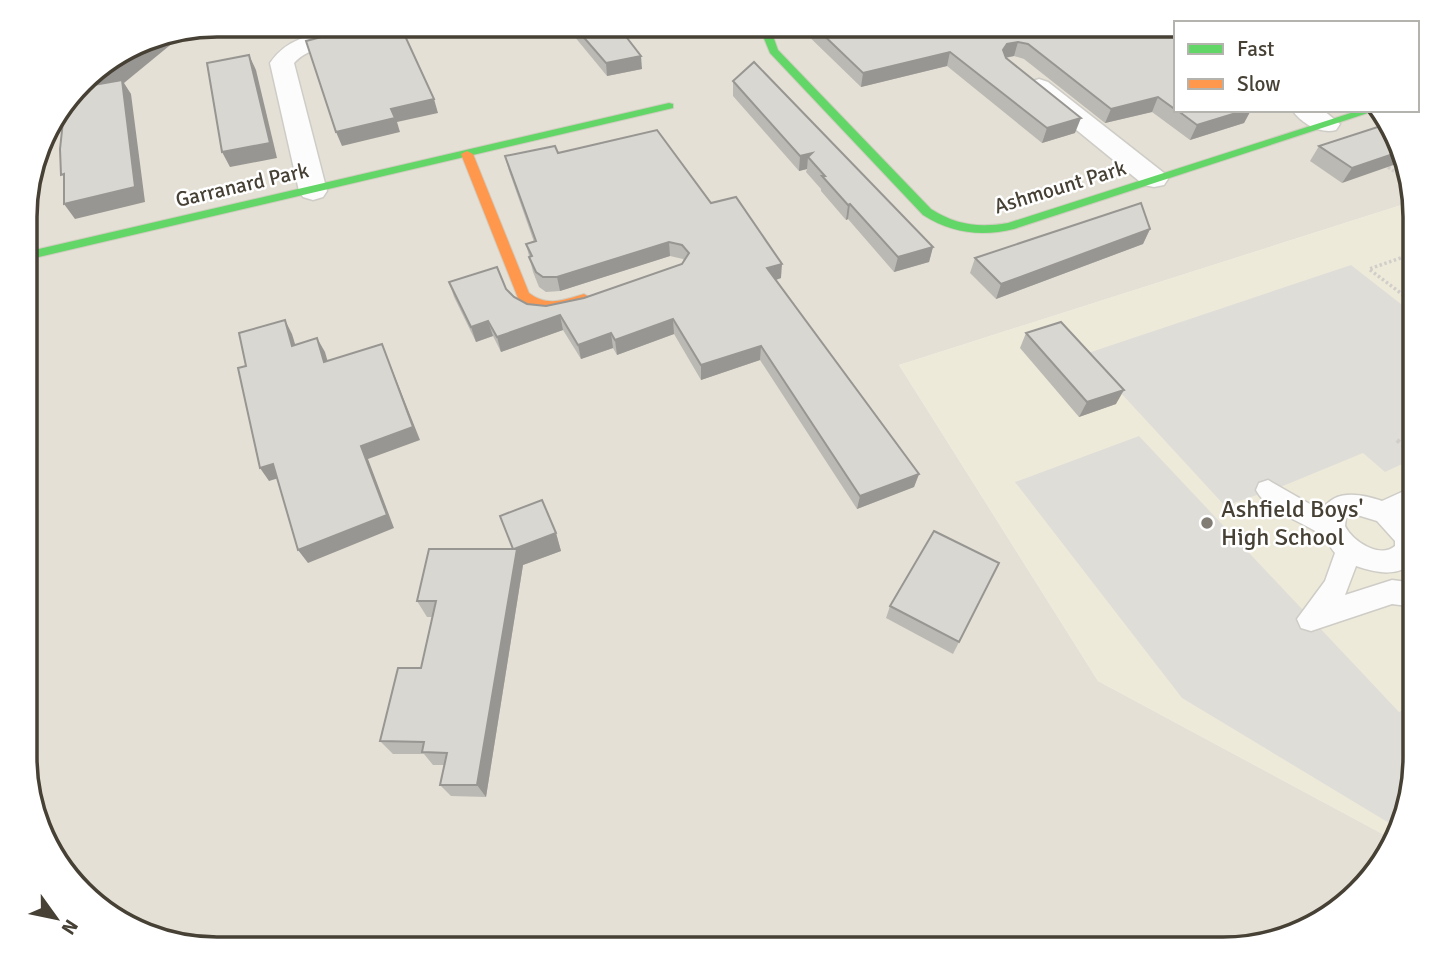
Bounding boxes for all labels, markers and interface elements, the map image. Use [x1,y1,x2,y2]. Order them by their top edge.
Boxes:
legend [1174,21,1419,112]
text: Fast [1237,36,1274,62]
text: Slow [1237,71,1281,97]
street label: Ashmount Park [991,154,1129,219]
street label: Garranard Park [173,157,312,213]
place label: Ashfield Boys' High School [1221,494,1363,552]
marker: Ashfield Boys' High School [1199,515,1215,531]
north arrow [21,883,91,953]
text: N [56,915,83,939]

